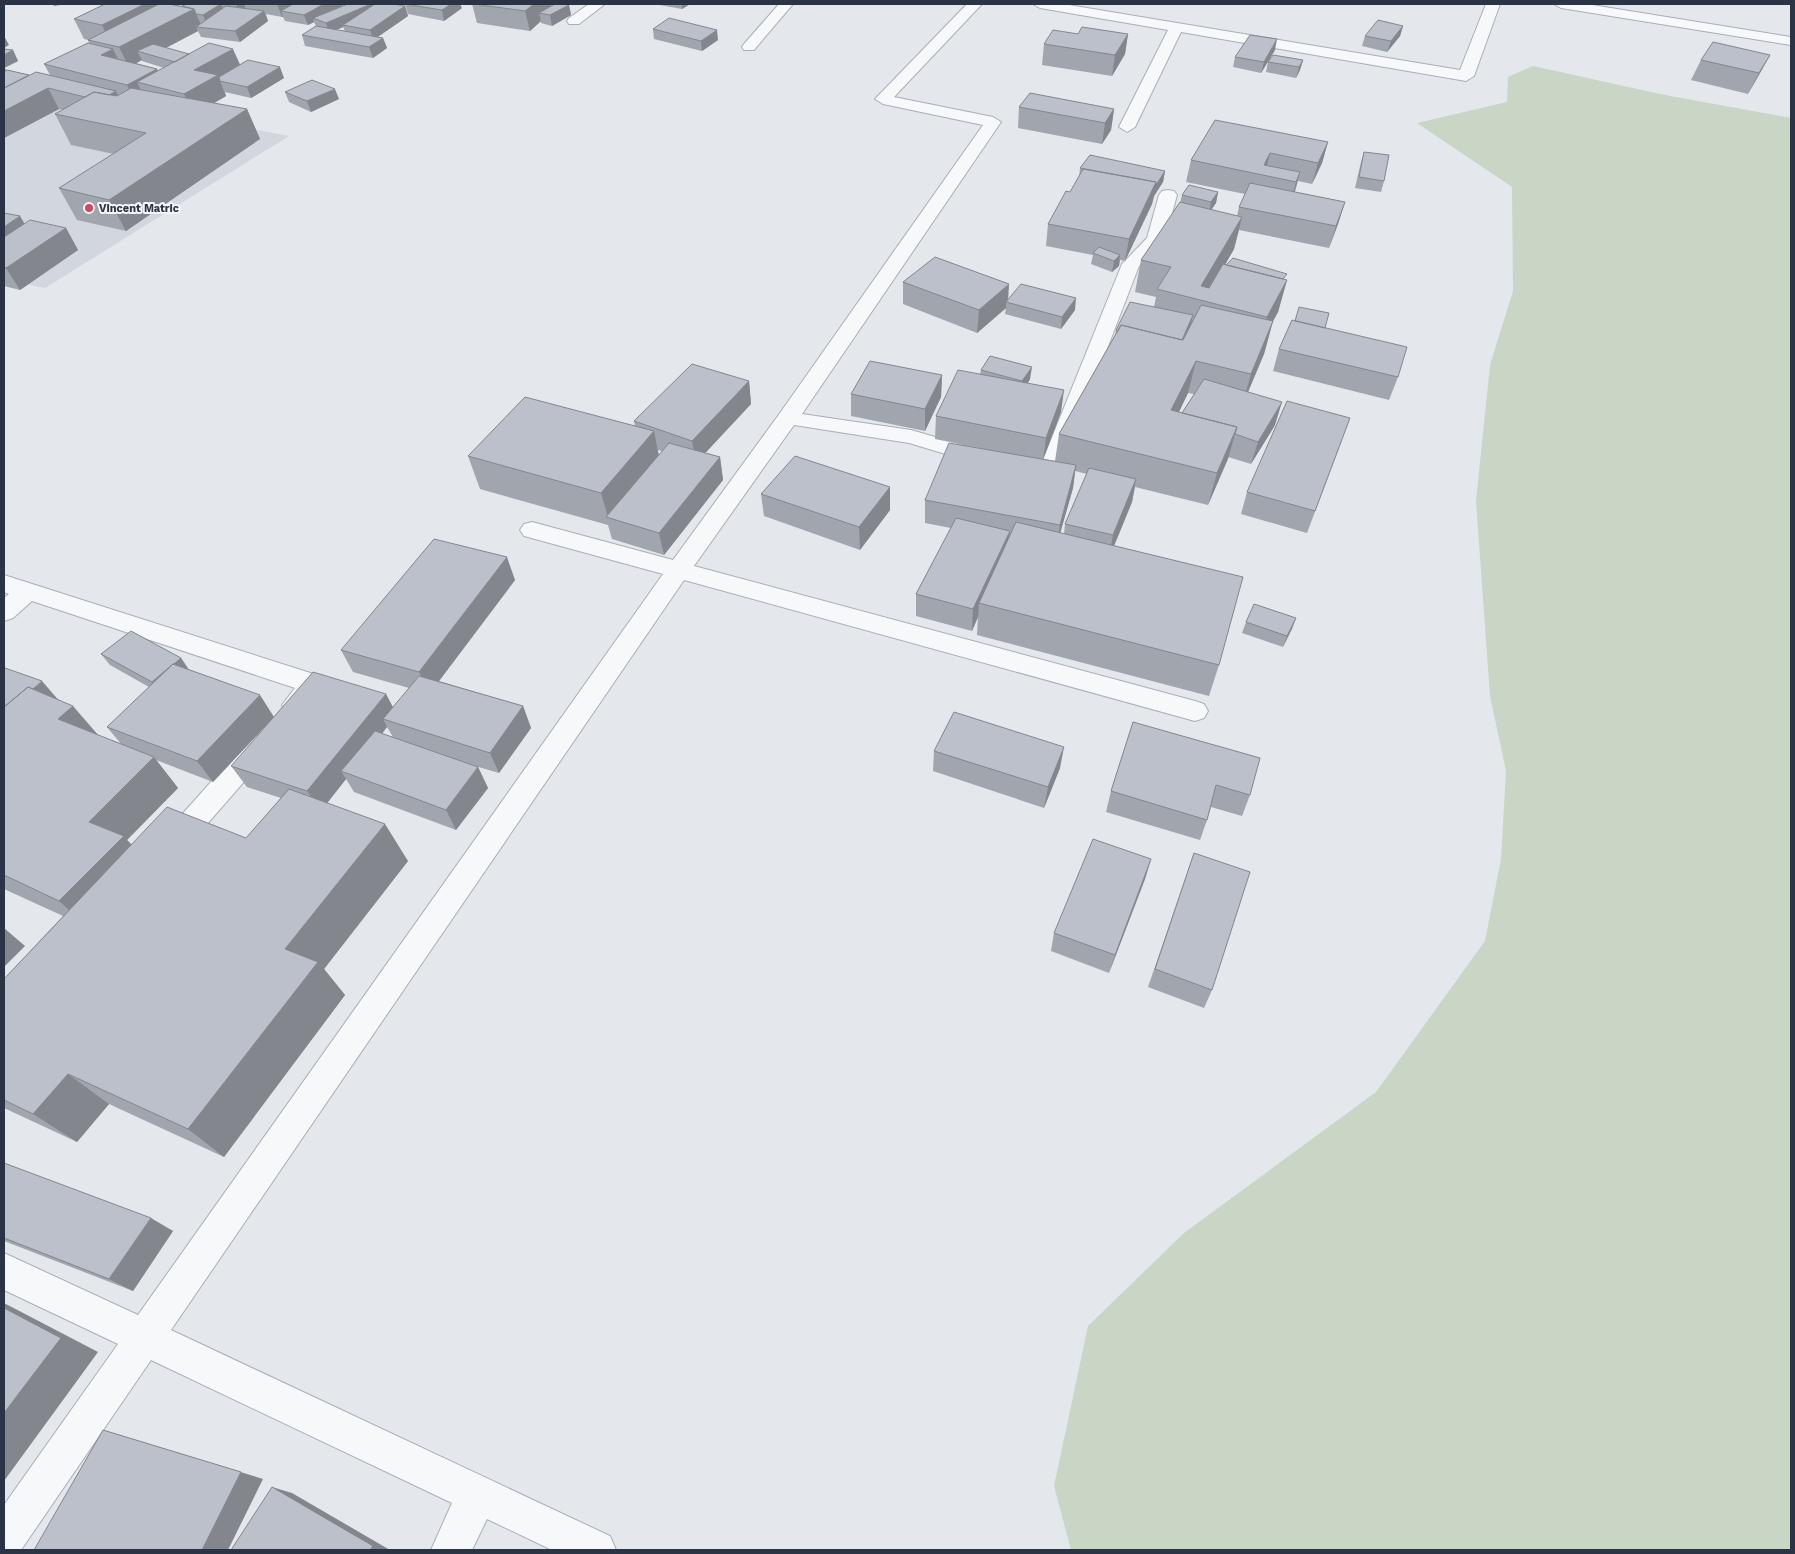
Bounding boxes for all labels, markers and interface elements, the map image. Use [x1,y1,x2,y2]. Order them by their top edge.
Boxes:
marker: Vincent Matric [83,202,95,214]
place label: Vincent Matric [99,202,179,215]

